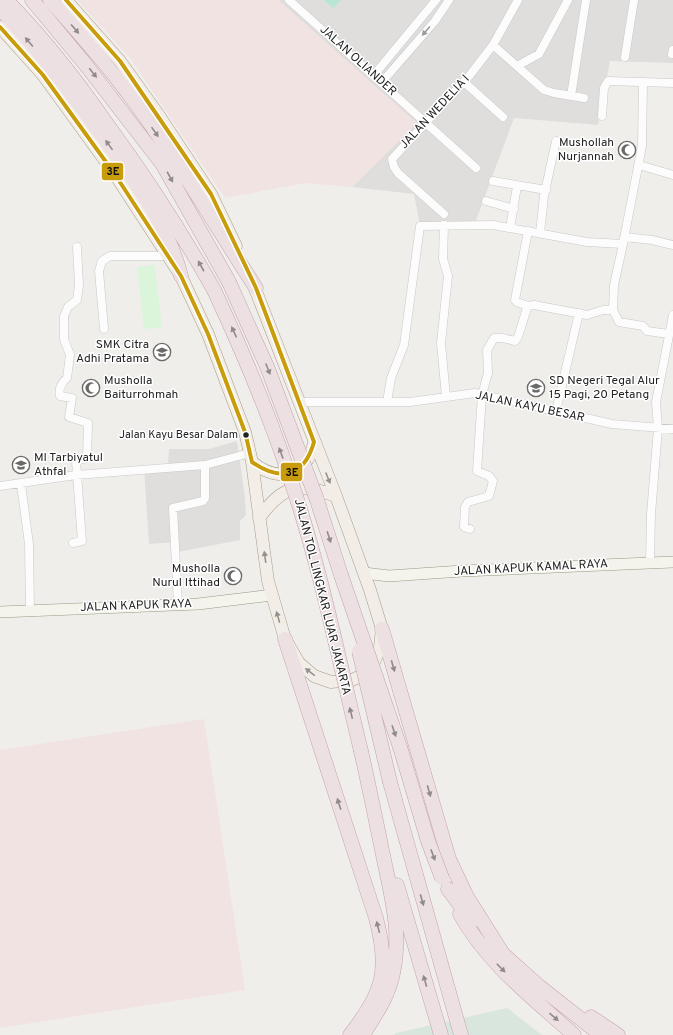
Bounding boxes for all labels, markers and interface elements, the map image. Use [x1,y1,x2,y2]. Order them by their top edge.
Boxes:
street label: JALAN OLIANDER [316,22,400,100]
one-way arrow [71,24,80,34]
one-way arrow [421,26,430,37]
one-way arrow [24,37,33,48]
one-way arrow [88,68,96,78]
street label: JALAN WEDELIA I [396,71,474,153]
one-way arrow [151,126,159,137]
place label: Mushollah Nurjannah [558,135,614,165]
one-way arrow [105,140,113,150]
mosque icon: Mushollah Nurjannah [617,140,637,160]
line badge: 3E [101,162,124,181]
text: 3E [106,165,120,179]
one-way arrow [167,171,174,183]
one-way arrow [198,261,205,272]
one-way arrow [231,326,237,338]
place label: SMK Citra Adhi Pratama [76,337,149,367]
school or university icon: SMK Citra Adhi Pratama [152,342,172,362]
one-way arrow [265,363,271,375]
place label: Musholla Baiturrohmah [104,373,178,403]
place label: SD Negeri Tegal Alur 15 Pagi, 20 Petang [549,373,660,403]
mosque icon: Musholla Baiturrohmah [81,378,101,398]
school or university icon: SD Negeri Tegal Alur 15 Pagi, 20 Petang [526,378,546,398]
street label: JALAN KAYU BESAR [474,388,586,426]
place label: Jalan Kayu Besar Dalam [119,428,238,442]
marker: Jalan Kayu Besar Dalam [241,430,251,440]
one-way arrow [278,446,284,458]
place label: MI Tarbiyatul Athfal [34,450,103,480]
school or university icon: MI Tarbiyatul Athfal [11,455,31,475]
line badge: 3E [280,462,303,482]
text: 3E [285,466,299,480]
one-way arrow [326,472,332,484]
street label: JALAN TOL LINGKAR LUAR JAKARTA [290,497,354,697]
one-way arrow [326,531,332,543]
one-way arrow [262,551,268,563]
street label: JALAN KAPUK KAMAL RAYA [454,556,608,580]
place label: Musholla Nurul Ittihad [152,561,220,591]
mosque icon: Musholla Nurul Ittihad [223,566,243,586]
street label: JALAN KAPUK RAYA [80,596,192,616]
one-way arrow [275,611,281,623]
one-way arrow [390,660,396,672]
one-way arrow [305,669,315,677]
one-way arrow [348,707,354,720]
one-way arrow [392,725,398,737]
one-way arrow [426,785,432,797]
one-way arrow [335,797,341,809]
one-way arrow [431,849,437,861]
one-way arrow [419,894,425,906]
one-way arrow [375,921,381,934]
one-way arrow [496,963,505,973]
one-way arrow [422,975,428,987]
one-way arrow [549,1013,560,1022]

